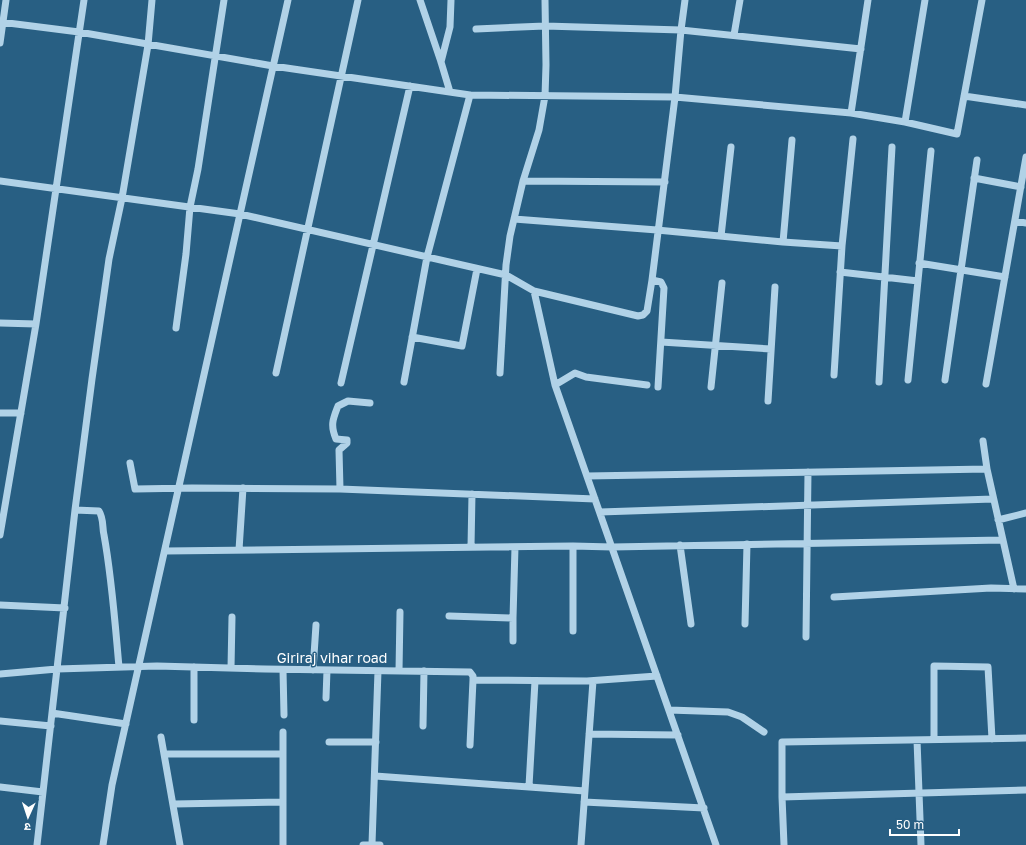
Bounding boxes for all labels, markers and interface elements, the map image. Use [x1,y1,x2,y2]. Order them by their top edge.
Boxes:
street label: Giriraj vihar road [277,649,387,666]
north arrow [8,797,48,837]
scale bar [890,811,959,837]
text: 50 m [896,817,924,832]
text: उ [23,821,31,834]

